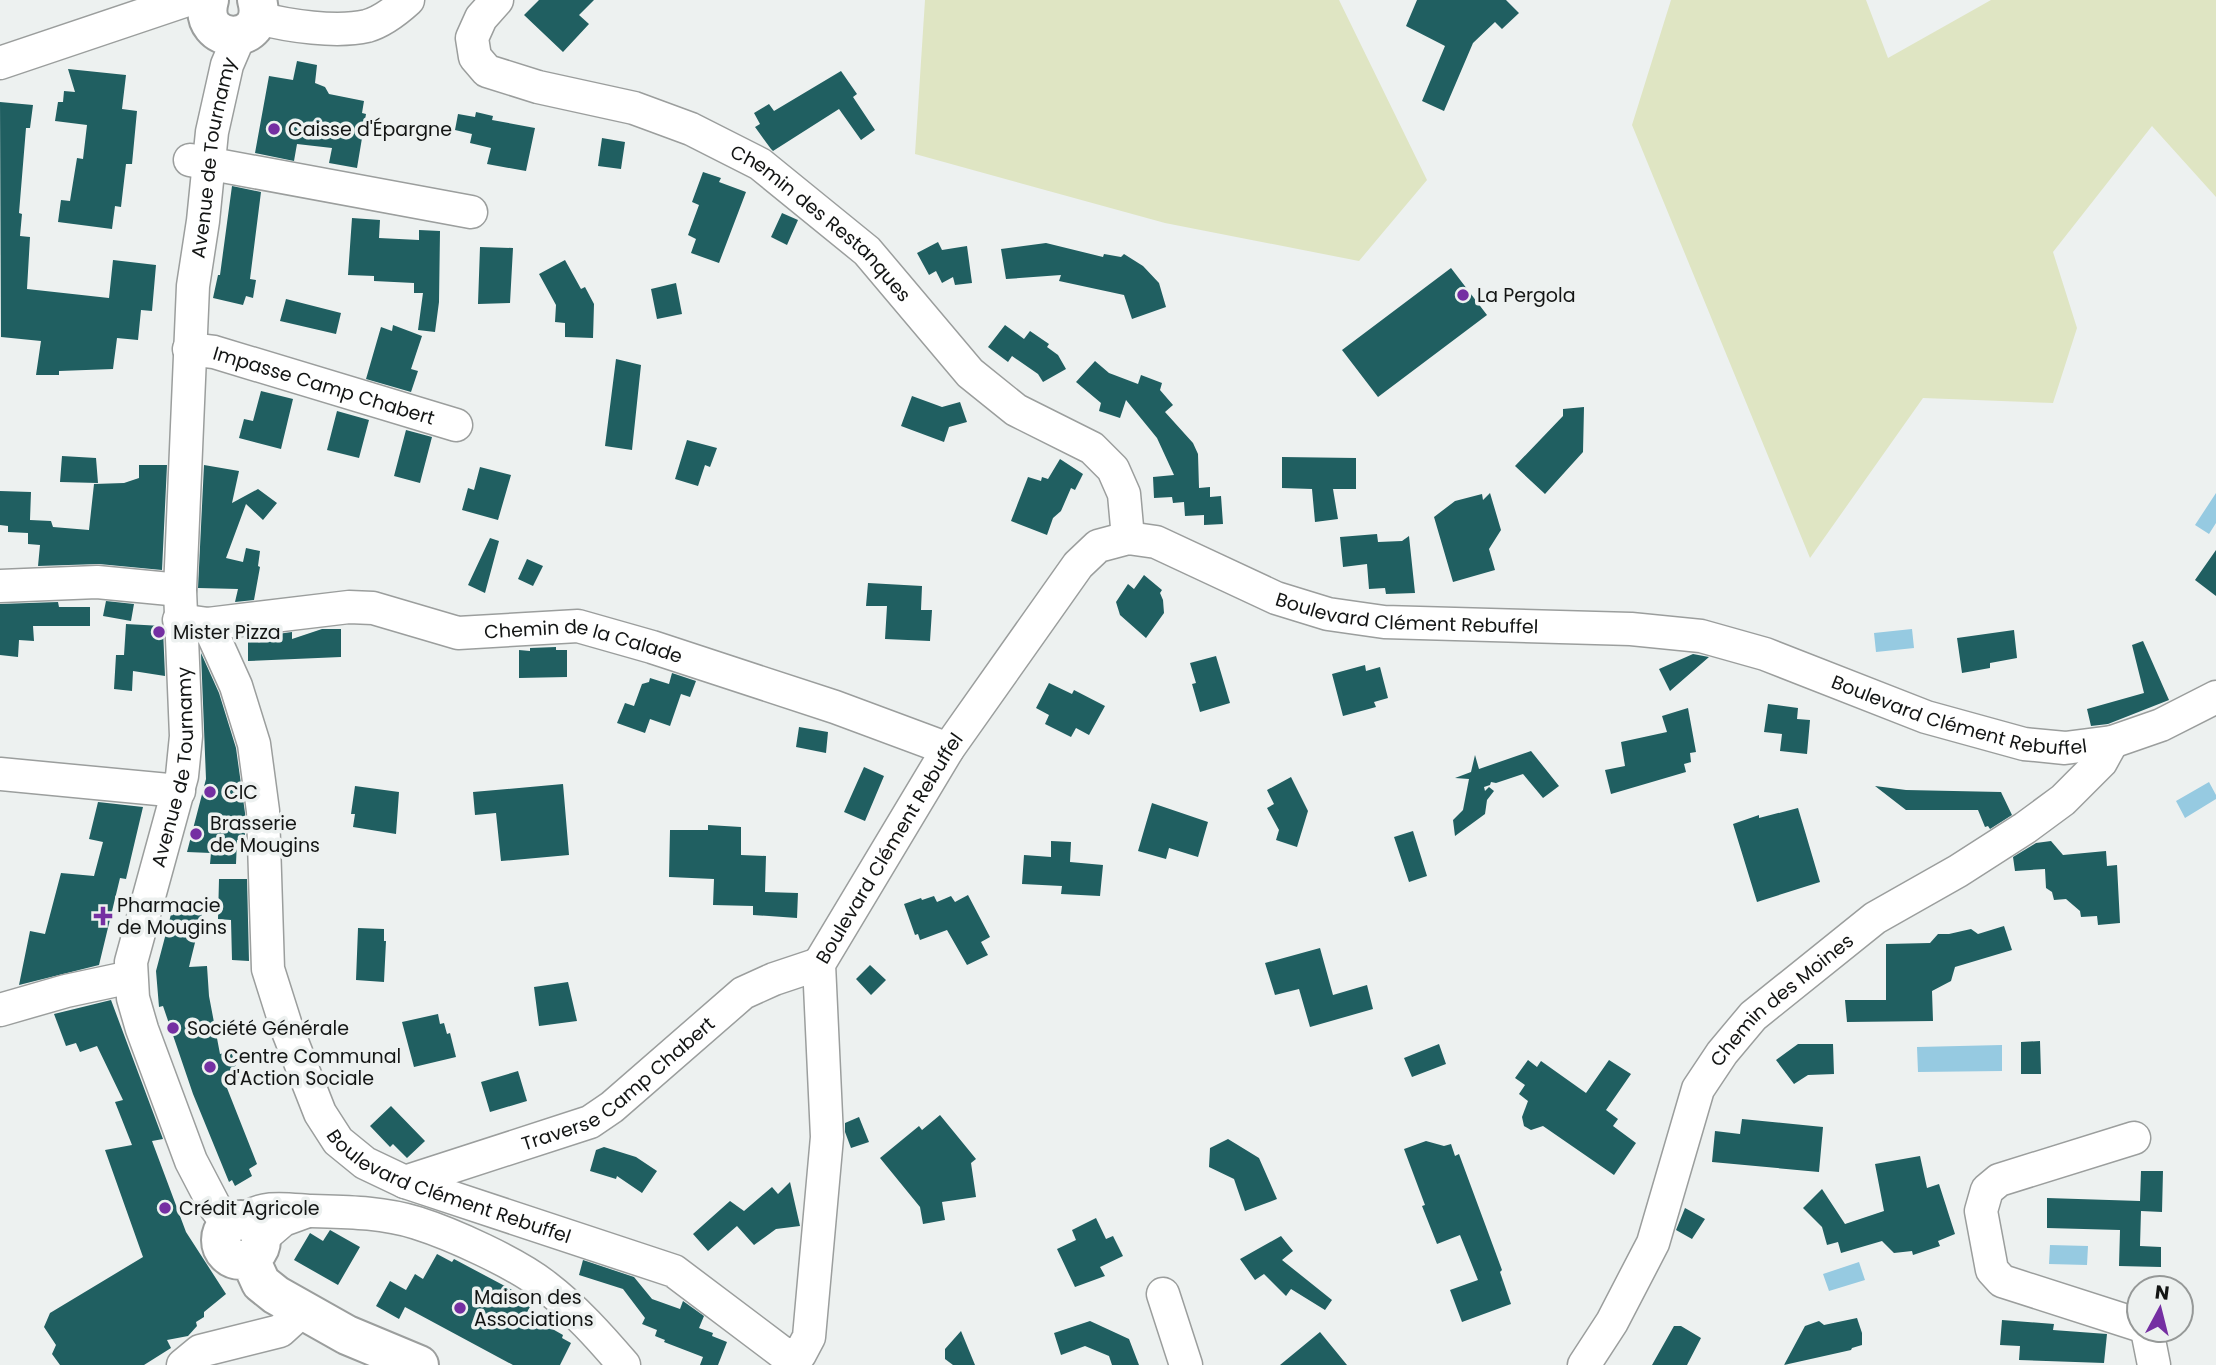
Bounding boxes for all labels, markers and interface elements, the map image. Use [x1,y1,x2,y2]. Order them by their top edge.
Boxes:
street label: Avenue de Tournamy [184,52,243,260]
place label: Caisse d'Épargne [288,116,452,143]
marker: Caisse d'Épargne [266,121,282,137]
street label: Chemin des Restanques [726,138,917,308]
place label: La Pergola [1477,282,1576,309]
marker: La Pergola [1455,287,1471,303]
street label: Impasse Camp Chabert [210,339,438,432]
street label: Boulevard Clément Rebuffel [1272,586,1539,640]
street label: Chemin de la Calade [483,613,686,670]
place label: Mister Pizza [173,619,281,646]
marker: Mister Pizza [151,624,167,640]
street label: Avenue de Tournamy [145,666,200,870]
street label: Boulevard Clément Rebuffel [1827,668,2088,762]
street label: Boulevard Clément Rebuffel [809,727,969,969]
place label: CIC [224,779,258,806]
marker: CIC [202,784,218,800]
place label: Brasserie de Mougins [210,810,320,859]
marker: Brasserie de Mougins [188,826,204,842]
place label: Pharmacie de Mougins [117,892,227,941]
marker: Pharmacie de Mougins [95,908,111,924]
street label: Chemin des Moines [1704,927,1859,1072]
street label: Traverse Camp Chabert [518,1011,721,1157]
place label: Société Générale [187,1015,349,1042]
marker: Société Générale [165,1020,181,1036]
place label: Centre Communal d'Action Sociale [224,1043,401,1092]
marker: Centre Communal d'Action Sociale [202,1059,218,1075]
street label: Boulevard Clément Rebuffel [320,1124,575,1250]
place label: Crédit Agricole [179,1195,320,1222]
marker: Crédit Agricole [157,1200,173,1216]
north arrow [2125,1274,2195,1344]
text: N [2153,1278,2171,1307]
place label: Maison des Associations [474,1284,594,1333]
marker: Maison des Associations [452,1300,468,1316]

